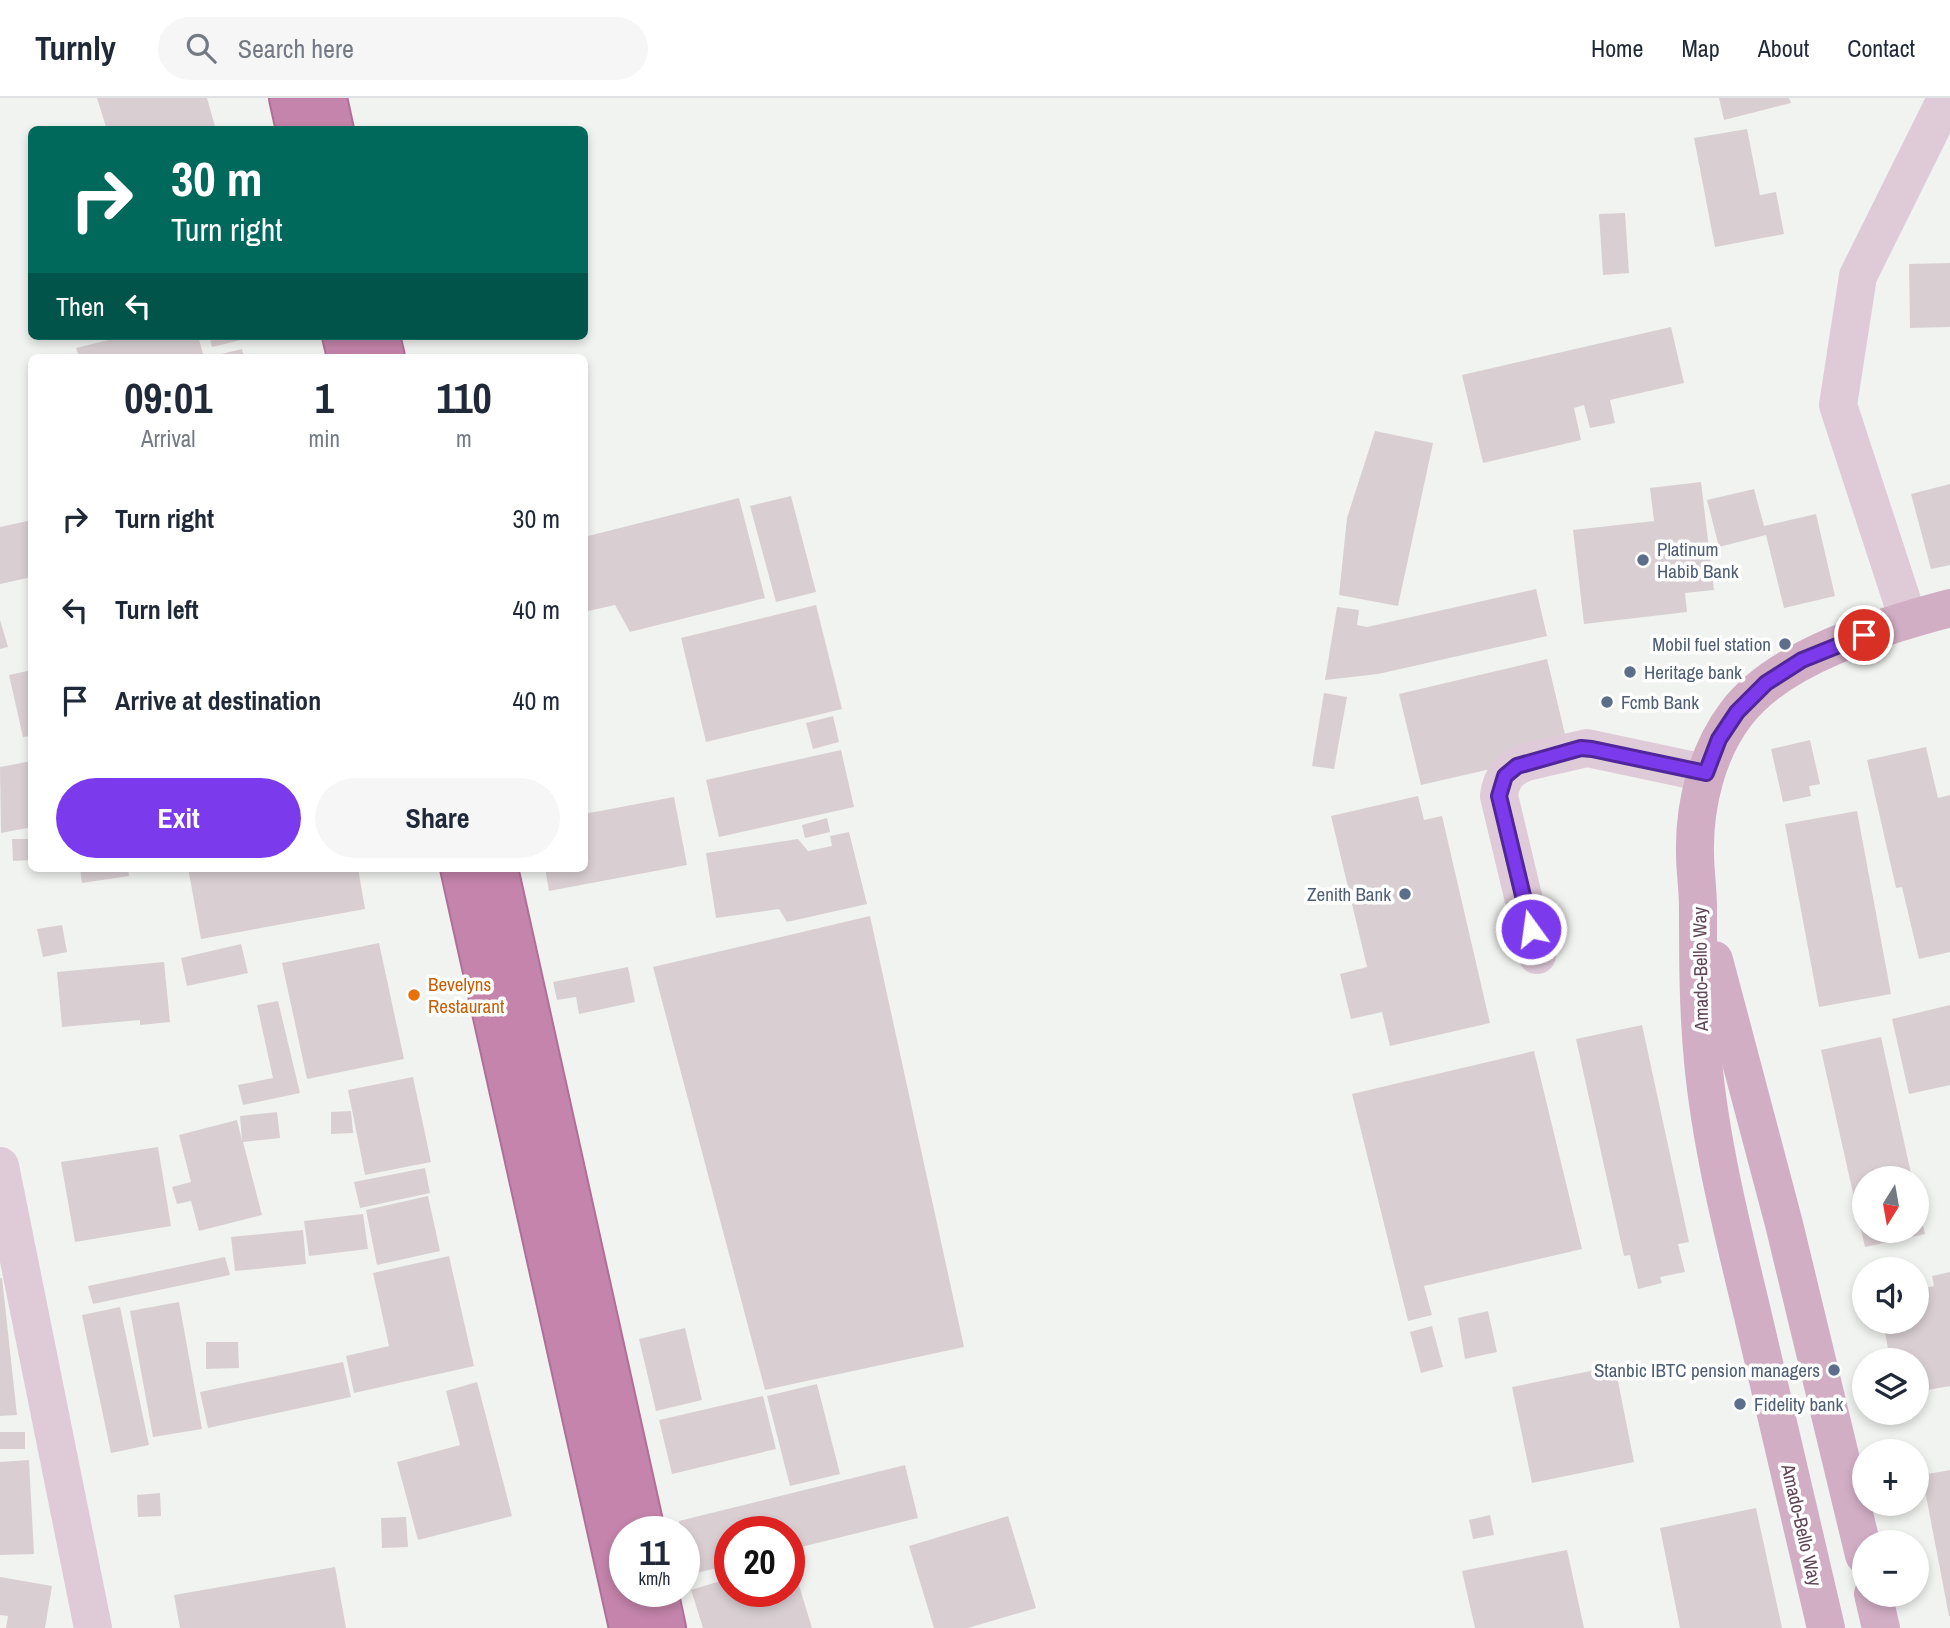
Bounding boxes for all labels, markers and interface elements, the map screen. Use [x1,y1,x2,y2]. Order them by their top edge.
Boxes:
search box [158,17,648,80]
text: Turnly [35,26,116,70]
icon: search [182,29,220,67]
text: Search here [238,31,354,66]
text: Home [1591,32,1643,64]
text: Map [1681,32,1720,64]
text: About [1758,32,1809,64]
text: Contact [1847,32,1915,64]
text: 30 m [171,145,263,211]
icon: right [56,154,147,245]
text: Turn right [171,208,283,251]
icon: left [119,287,157,325]
text: Then [56,289,105,324]
text: 09:01 [124,370,212,426]
text: 1 [315,370,334,426]
text: 110 [436,370,492,426]
text: Arrival [141,423,196,454]
text: min [309,423,340,454]
text: m [456,423,472,454]
icon: right [56,500,94,538]
text: Turn right [115,501,214,536]
text: 30 m [513,501,560,536]
place label: Platinum Habib Bank [1657,536,1739,584]
marker: Platinum Habib Bank [1635,552,1651,568]
icon: left [56,591,94,629]
text: Turn left [115,592,199,627]
text: 40 m [513,592,560,627]
pin [1834,605,1894,665]
icon: arrive [1845,616,1883,654]
place label: Mobil fuel station [1652,631,1771,657]
marker: Mobil fuel station [1777,636,1793,652]
place label: Heritage bank [1644,659,1742,685]
marker: Heritage bank [1622,664,1638,680]
icon: arrive [56,682,94,720]
text: Arrive at destination [115,683,321,718]
text: 40 m [513,683,560,718]
place label: Fcmb Bank [1621,689,1699,715]
marker: Fcmb Bank [1599,694,1615,710]
button: Exit [56,778,301,858]
button: Share [315,778,560,858]
place label: Zenith Bank [1307,881,1391,907]
marker: Zenith Bank [1397,886,1413,902]
position arrow [1494,892,1568,966]
street label: Amado-Bello Way [1686,907,1714,1032]
place label: Bevelyns Restaurant [428,971,505,1019]
marker: Bevelyns Restaurant [406,987,422,1003]
north arrow [1852,1166,1928,1242]
map controls [1852,1166,1929,1607]
button: sound [1852,1257,1929,1334]
button: layers [1852,1348,1929,1425]
place label: Stanbic IBTC pension managers [1594,1357,1820,1383]
marker: Stanbic IBTC pension managers [1826,1362,1842,1378]
place label: Fidelity bank [1754,1391,1843,1417]
marker: Fidelity bank [1732,1396,1748,1412]
button: + [1852,1439,1929,1516]
street label: Amado-Bello Way [1775,1461,1829,1589]
speed limit sign: 20 [714,1516,805,1607]
text: 11 [639,1529,670,1576]
button: − [1852,1530,1929,1607]
text: km/h [639,1566,671,1591]

